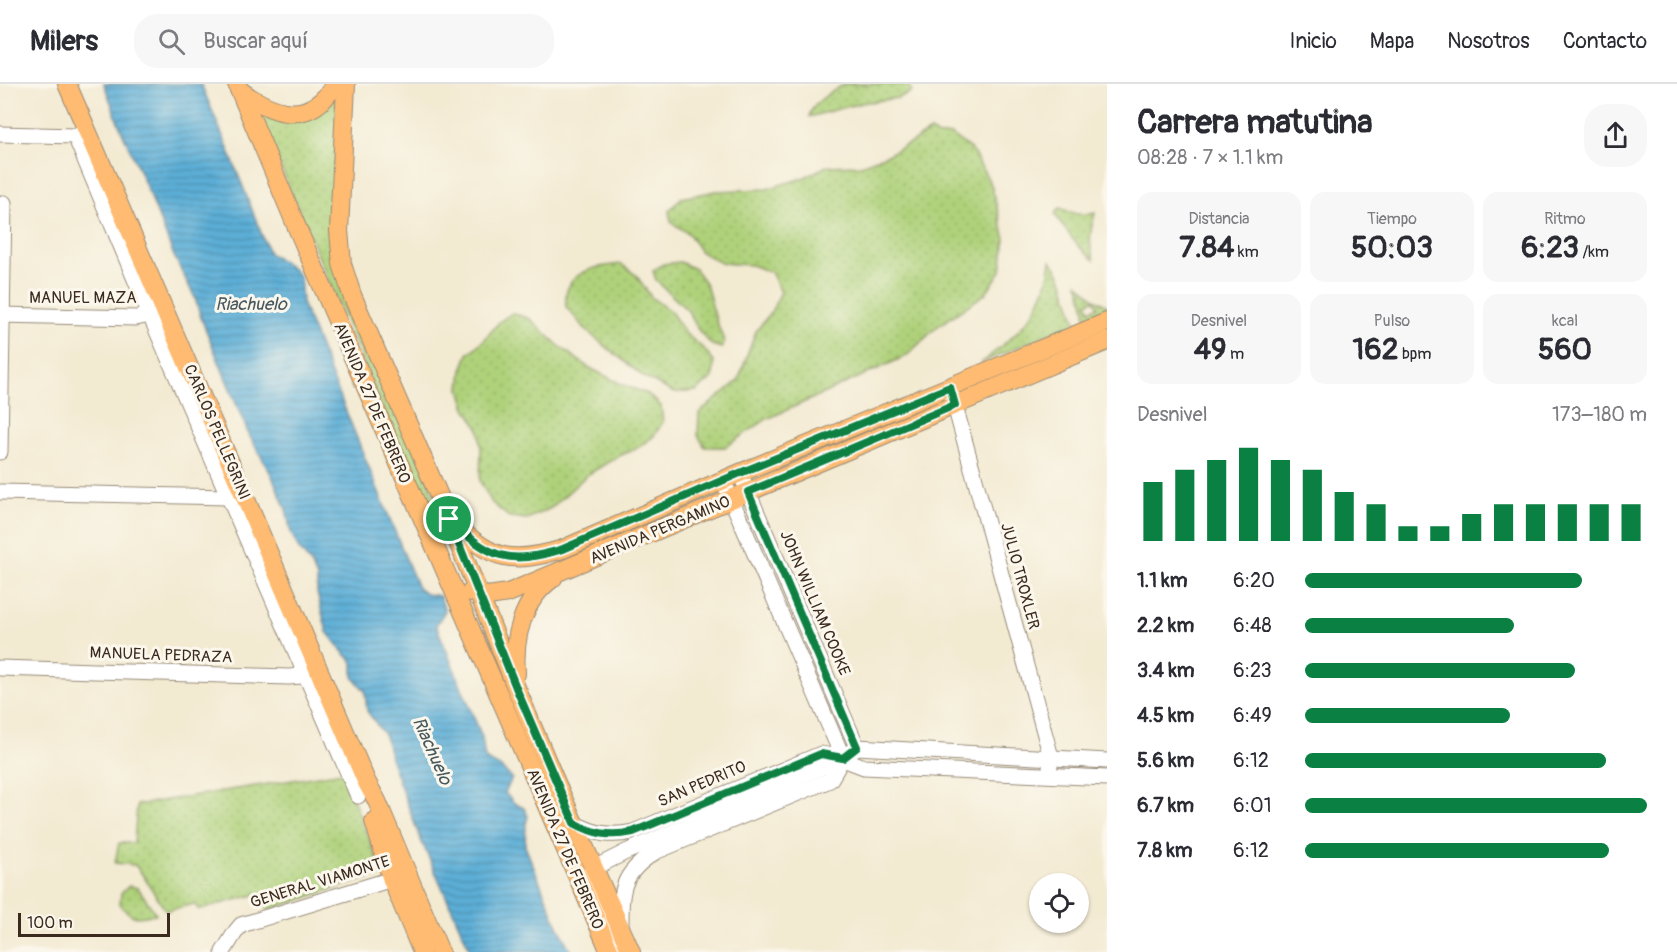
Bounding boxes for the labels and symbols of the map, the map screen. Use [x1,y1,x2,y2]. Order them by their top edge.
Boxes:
street label: MANUEL MAZA [29,288,137,308]
water label: Riachuelo [215,293,288,316]
street label: AVENIDA 27 DE FEBRERO [329,320,415,486]
street label: CARLOS PELLEGRINI [180,361,254,503]
street label: AVENIDA PERGAMINO [587,491,733,569]
pin [423,493,474,544]
street label: JULIO TROXLER [996,521,1044,631]
street label: JOHN WILLIAM COOKE [775,527,855,679]
street label: MANUELA PEDRAZA [89,643,233,667]
water label: Riachuelo [407,714,458,790]
street label: SAN PEDRITO [655,756,749,812]
street label: AVENIDA 27 DE FEBRERO [522,766,608,932]
street label: GENERAL VIAMONTE [248,851,392,913]
scale bar [18,910,170,938]

